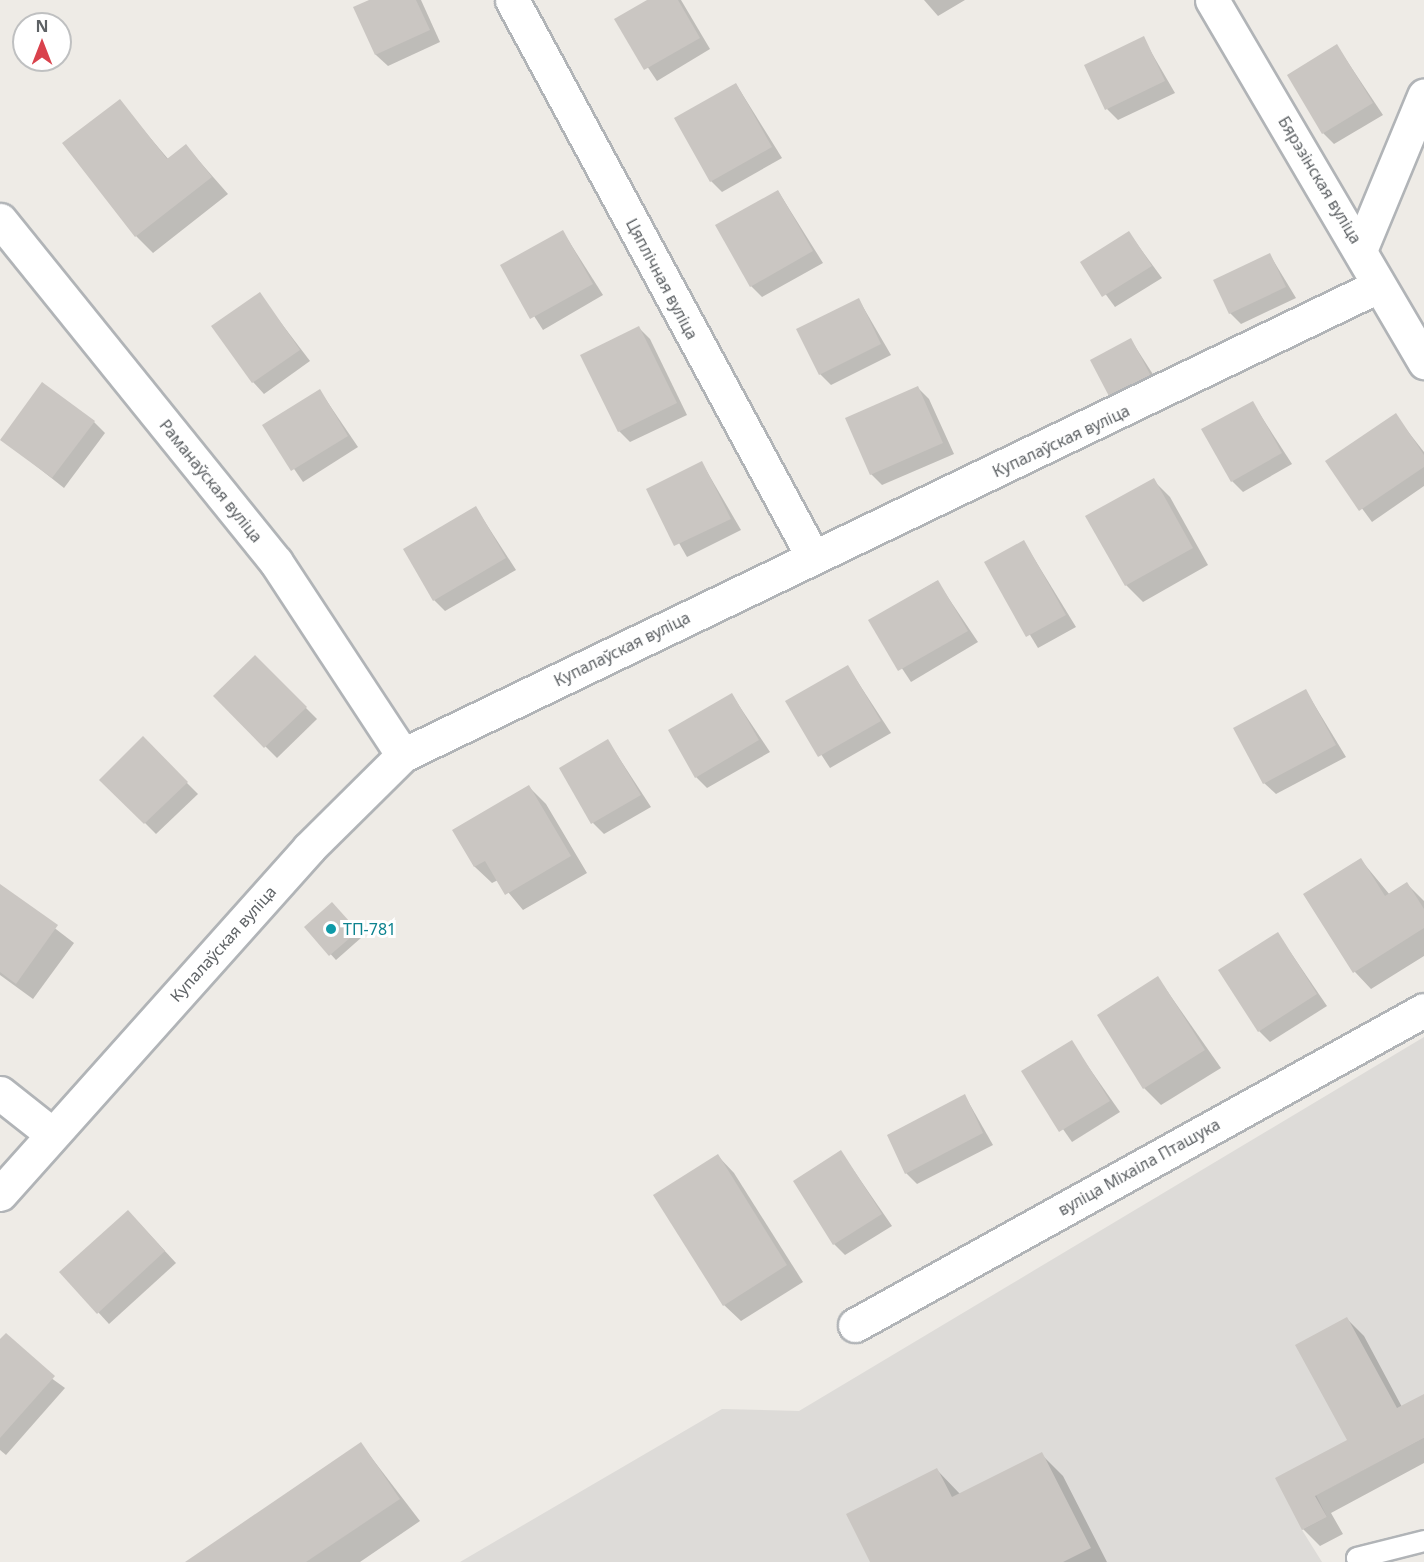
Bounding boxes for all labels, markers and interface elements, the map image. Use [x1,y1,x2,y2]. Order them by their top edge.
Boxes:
north arrow [12,12,72,72]
text: N [35,15,49,37]
street label: Бярэзінская вуліца [1274,113,1366,247]
street label: Цяплічная вуліца [622,215,702,343]
street label: Купалаўская вуліца [989,401,1133,481]
street label: Раманаўская вуліца [156,416,266,546]
street label: Купалаўская вуліца [551,608,693,690]
street label: Купалаўская вуліца [166,882,280,1006]
place label: ТП-781 [343,919,396,939]
marker: ТП-781 [324,922,338,936]
street label: вуліца Міхаіла Пташука [1055,1114,1223,1220]

